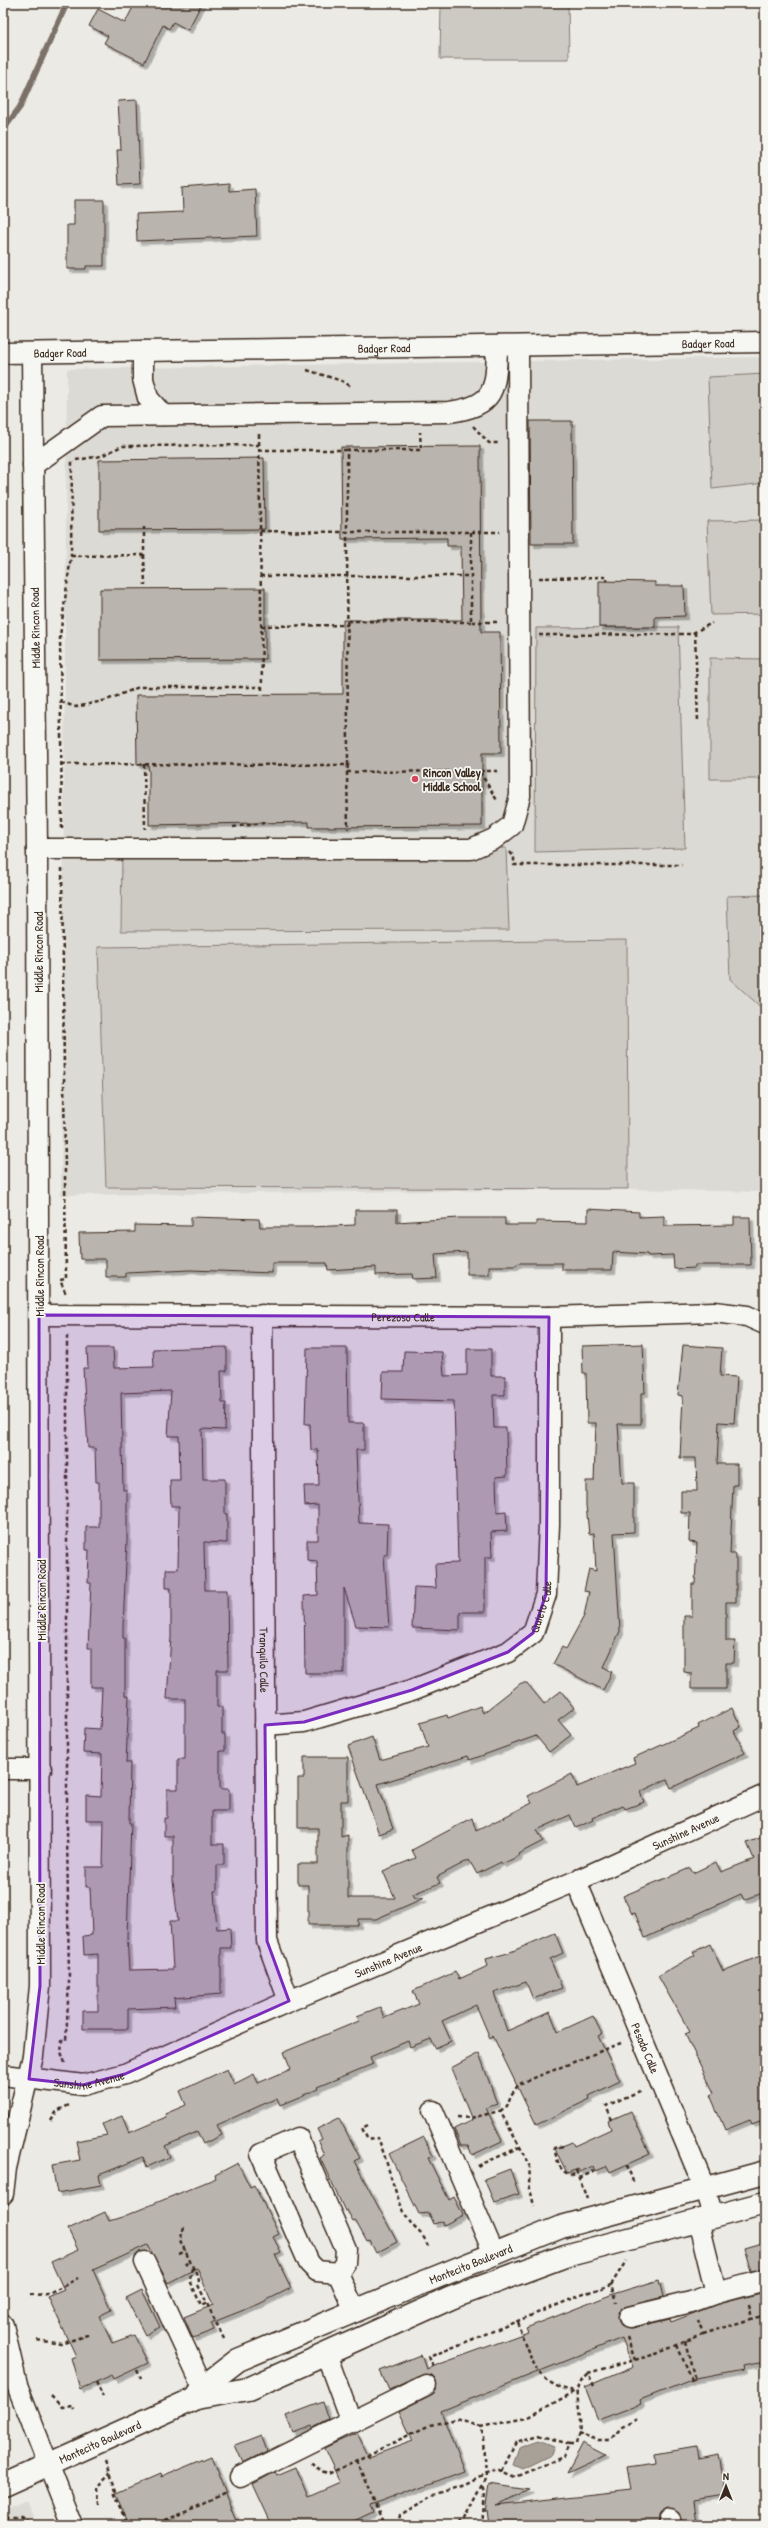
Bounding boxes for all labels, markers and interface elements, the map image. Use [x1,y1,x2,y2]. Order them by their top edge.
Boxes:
street label: Badger Road [681,334,735,352]
street label: Badger Road [357,339,411,356]
street label: Badger Road [34,343,87,361]
street label: Middle Rincon Road [26,587,44,669]
place label: Rincon Valley Middle School [423,764,482,795]
marker: Rincon Valley Middle School [410,774,420,784]
street label: Middle Rincon Road [30,911,47,992]
street label: Middle Rincon Road [31,1235,48,1316]
street label: Perezoso Calle [371,1308,435,1325]
street label: Middle Rincon Road [33,1559,50,1640]
street label: Quieto Calle [525,1580,555,1635]
street label: Tranquilo Calle [256,1627,274,1693]
street label: Sunshine Avenue [649,1808,722,1854]
street label: Middle Rincon Road [32,1883,49,1964]
street label: Sunshine Avenue [352,1938,425,1981]
street label: Pesado Calle [628,2020,664,2076]
street label: Sunshine Avenue [53,2066,126,2094]
street label: Montecito Boulevard [426,2239,515,2288]
street label: Montecito Boulevard [56,2415,144,2467]
north arrow [706,2466,746,2506]
text: N [723,2469,729,2483]

